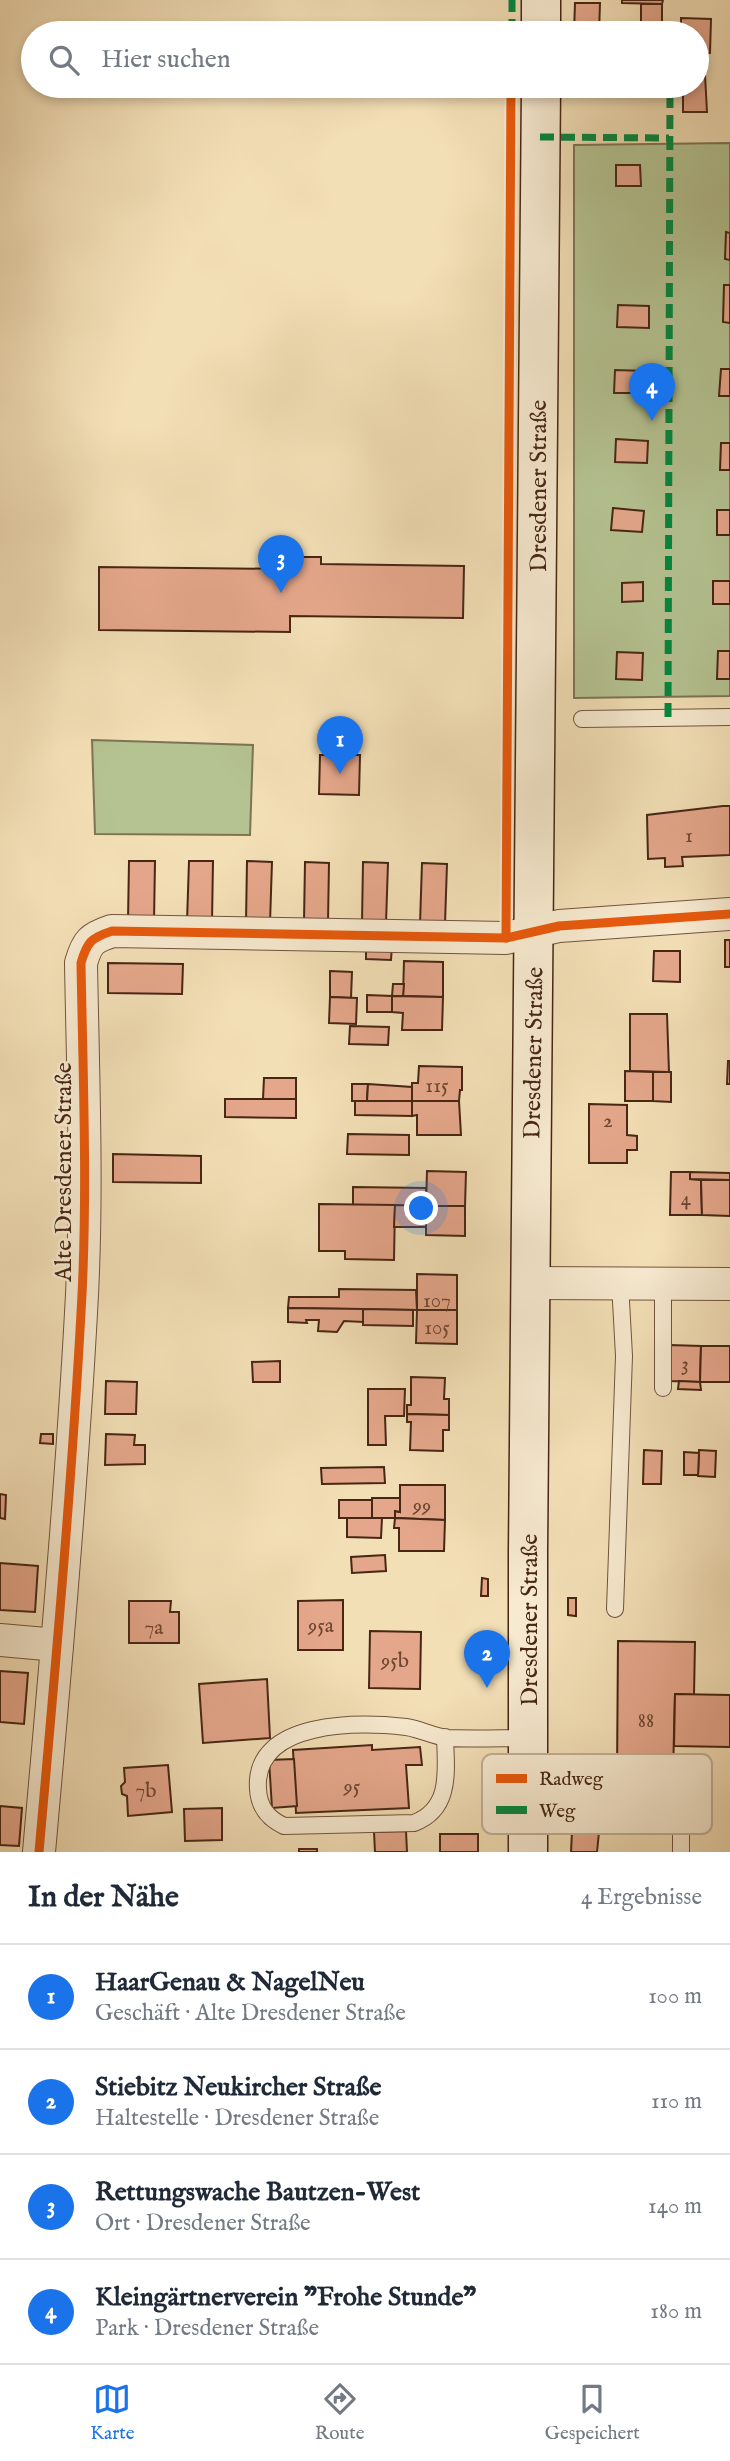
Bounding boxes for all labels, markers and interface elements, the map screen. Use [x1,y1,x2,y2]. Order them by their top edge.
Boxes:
search box [21,21,709,98]
icon: search [45,41,83,79]
text: Hier suchen [101,43,231,76]
pin: 4 [629,363,675,421]
street label: Dresdener Straße [524,400,555,572]
pin: 3 [258,535,304,593]
pin: 1 [317,716,363,774]
house number: 1 [685,823,693,850]
street label: Dresdener Straße [517,967,552,1139]
street label: Alte Dresdener Straße [49,1062,80,1283]
house number: 115 [425,1073,449,1100]
house number: 2 [603,1108,613,1135]
house number: 4 [681,1186,692,1213]
your location [404,1191,438,1225]
house number: 107 [423,1288,451,1315]
house number: 105 [424,1315,450,1342]
house number: 3 [681,1351,689,1378]
house number: 99 [412,1493,431,1520]
street label: Dresdener Straße [515,1534,546,1706]
house number: 95a [307,1613,335,1640]
house number: 7a [145,1615,164,1642]
pin: 2 [464,1630,510,1688]
house number: 95b [380,1648,409,1675]
house number: 88 [638,1708,654,1735]
legend [482,1754,712,1834]
text: Radweg [539,1768,604,1792]
house number: 95 [343,1774,361,1801]
house number: 7b [135,1778,157,1805]
text: Weg [539,1800,576,1824]
text: In der Nähe [28,1879,179,1917]
text: 4 Ergebnisse [581,1883,702,1912]
text: HaarGenau & NagelNeu [95,1966,365,1999]
text: 1 [47,1982,55,2011]
text: 100 m [648,1982,702,2011]
text: Geschäft · Alte Dresdener Straße [95,1999,406,2028]
text: Stiebitz Neukircher Straße [95,2071,381,2104]
text: 2 [46,2087,56,2116]
text: 110 m [651,2087,702,2116]
text: Haltestelle · Dresdener Straße [95,2104,379,2133]
text: Rettungswache Bautzen-West [95,2176,420,2209]
text: 3 [47,2192,55,2221]
text: 140 m [648,2192,702,2221]
text: Ort · Dresdener Straße [95,2209,311,2238]
text: Kleingärtnerverein "Frohe Stunde" [95,2281,476,2314]
text: 4 [45,2297,57,2326]
text: 180 m [650,2297,702,2326]
text: Park · Dresdener Straße [95,2314,319,2343]
tab: Karte [90,2380,134,2446]
tab: Route [315,2380,364,2446]
tab: Gespeichert [545,2380,640,2446]

